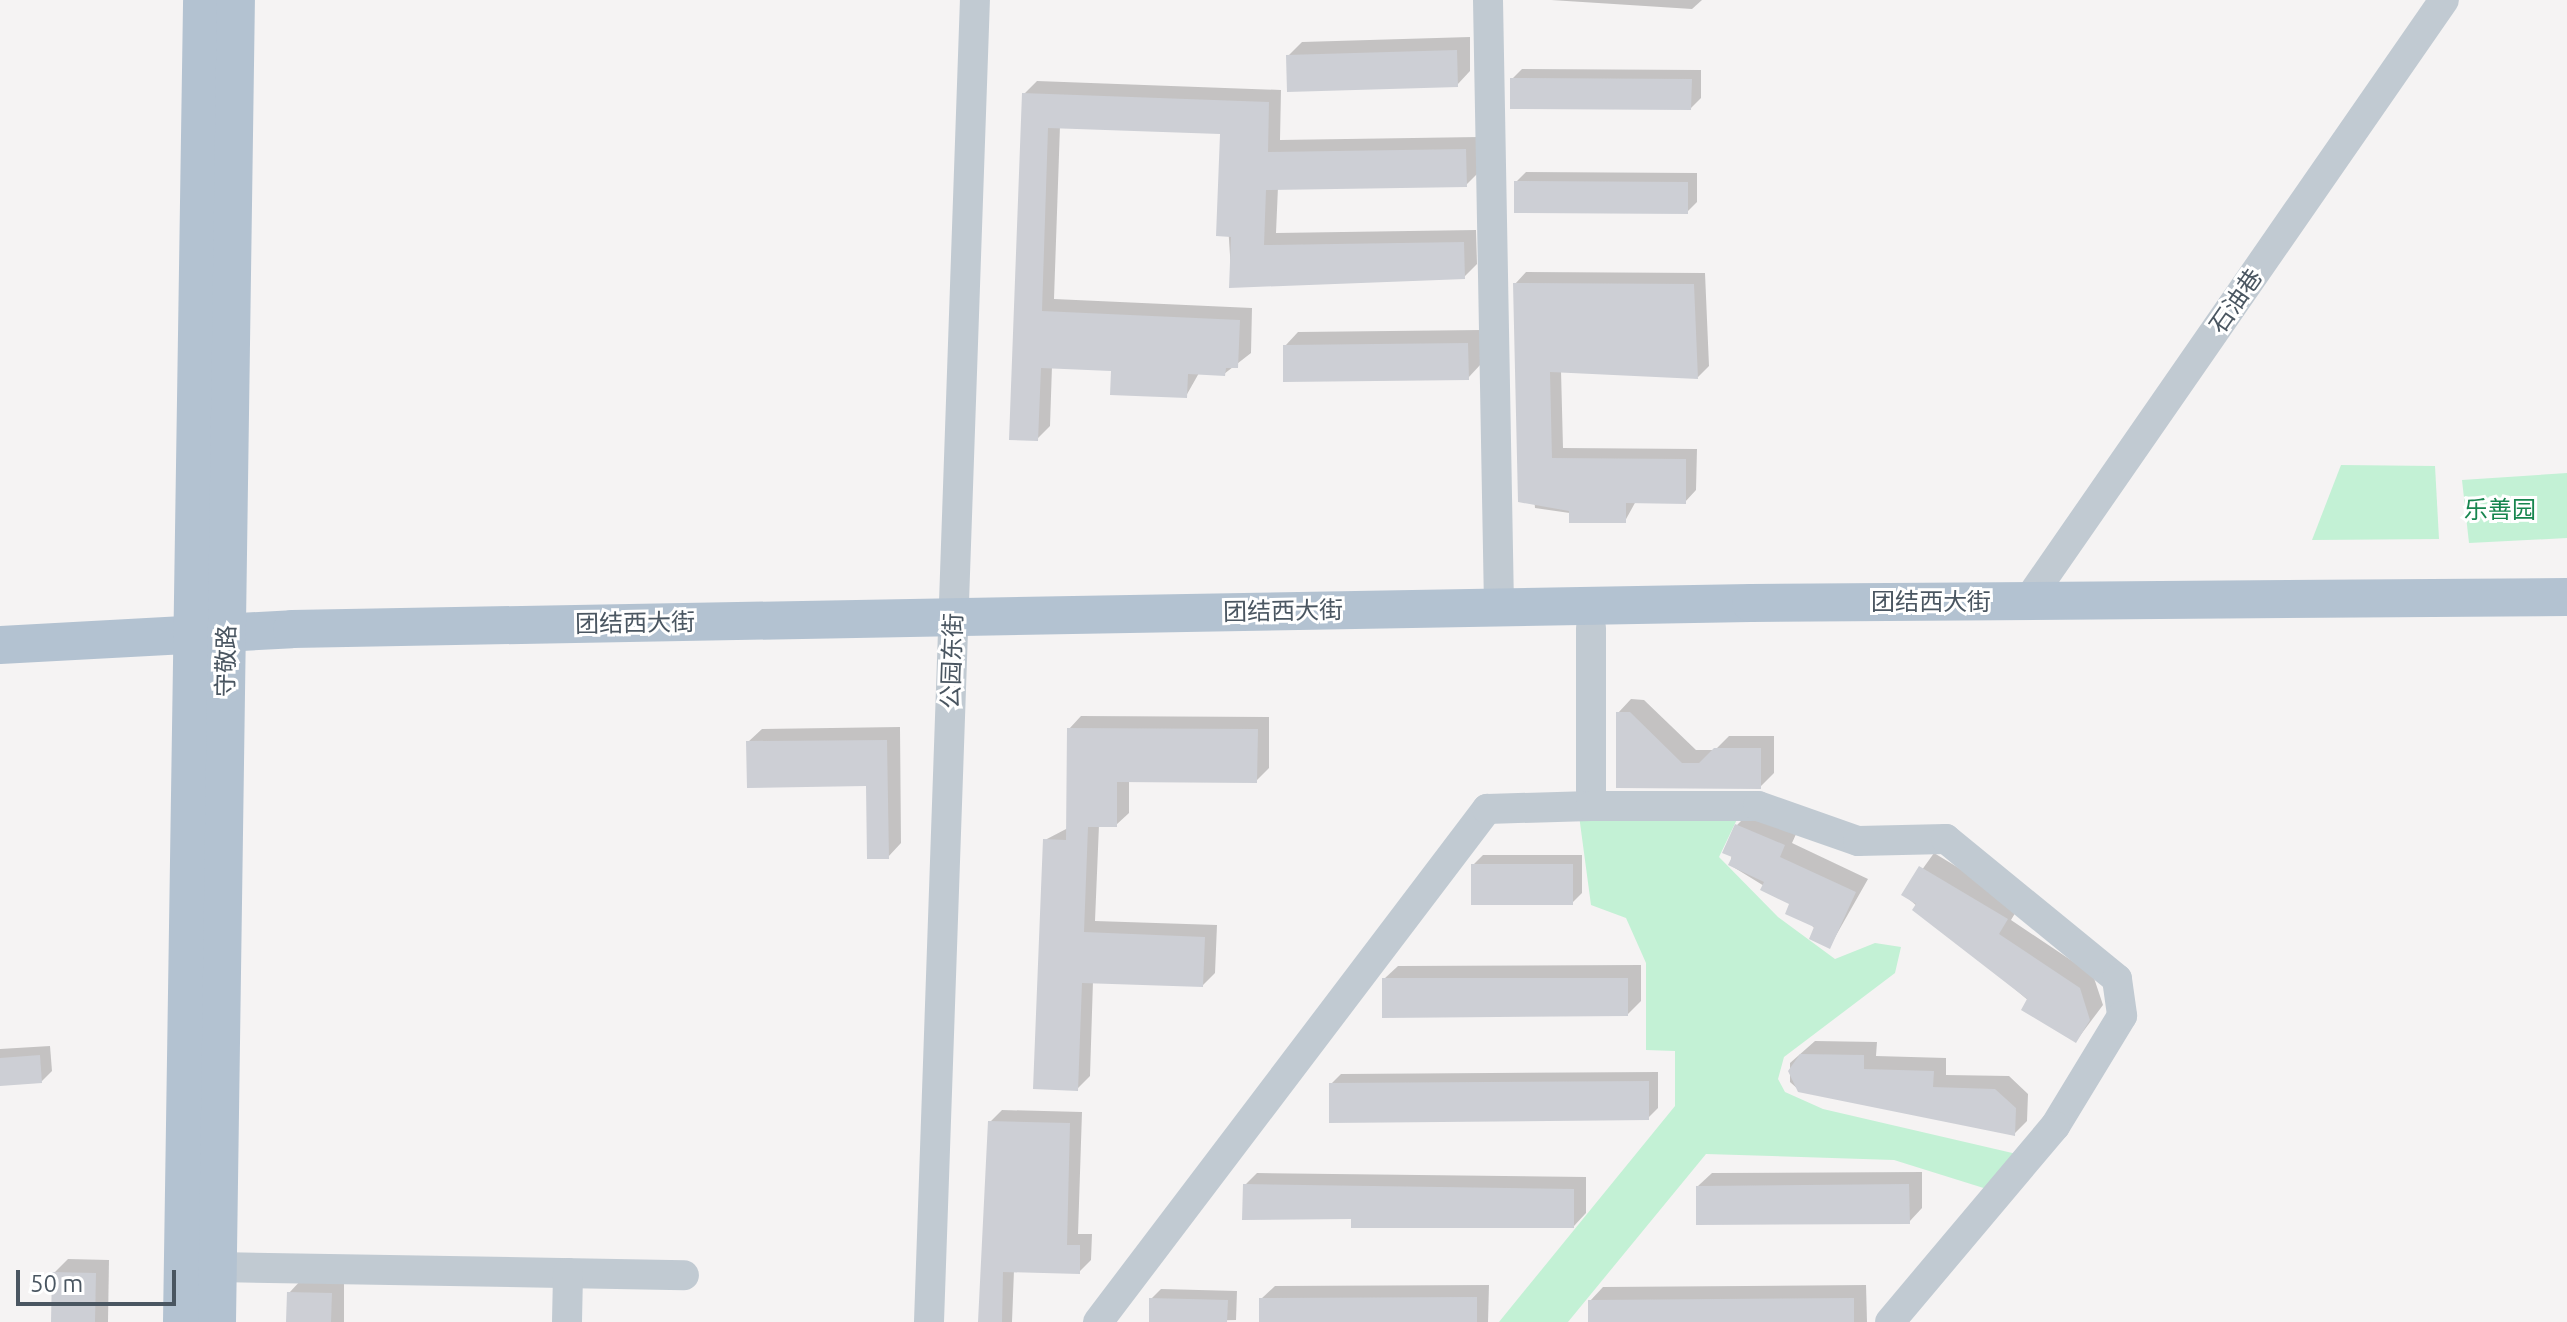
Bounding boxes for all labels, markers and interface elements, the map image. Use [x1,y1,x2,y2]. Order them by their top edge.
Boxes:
street label: 石油巷 [2204,263,2268,339]
park label: 乐善园 [2464,496,2536,524]
street label: 团结西大街 [1871,588,1991,616]
street label: 团结西大街 [1223,596,1343,626]
street label: 团结西大街 [575,608,695,638]
street label: 公园东街 [936,613,968,709]
street label: 守敬路 [211,625,241,697]
scale bar [20,1254,180,1304]
text: 50 m [30,1270,83,1297]

